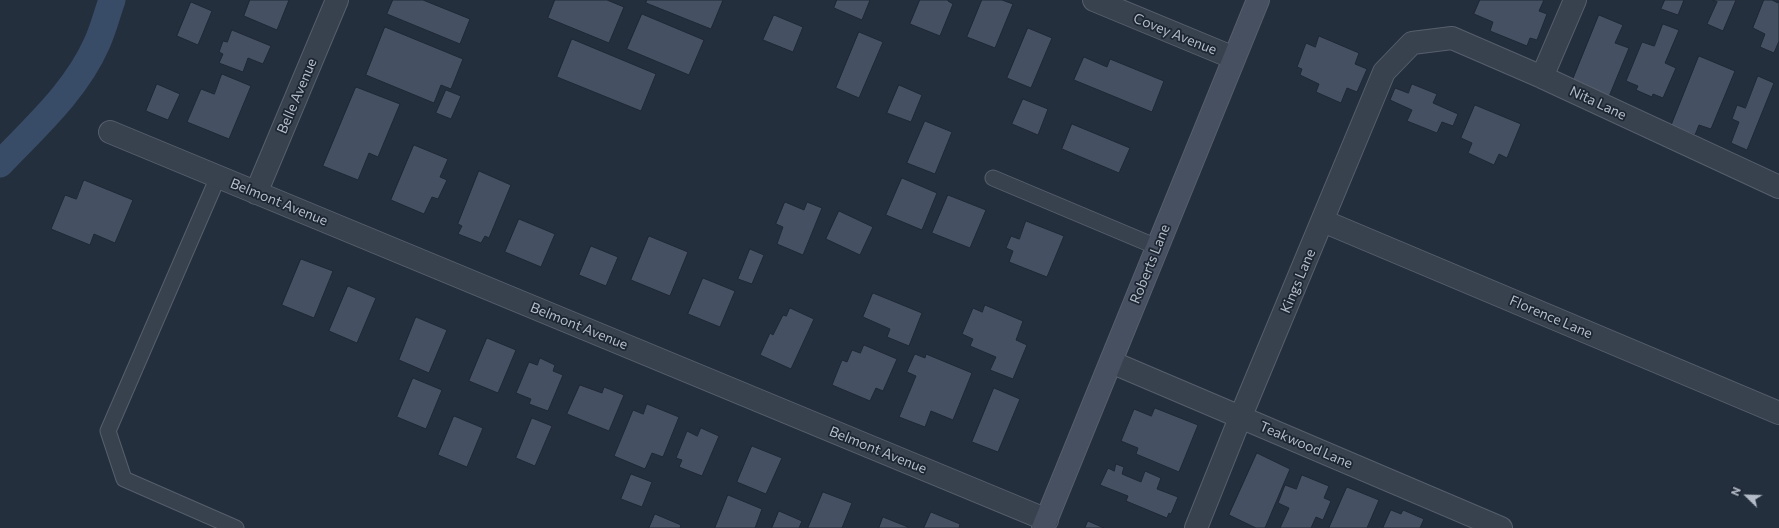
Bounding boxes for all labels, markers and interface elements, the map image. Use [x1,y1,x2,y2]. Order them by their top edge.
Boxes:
street label: Covey Avenue [1131,10,1219,58]
street label: Belle Avenue [274,56,320,136]
street label: Nita Lane [1567,83,1629,123]
street label: Belmont Avenue [228,175,330,229]
street label: Roberts Lane [1126,222,1174,306]
street label: Kings Lane [1277,246,1319,316]
street label: Florence Lane [1507,292,1595,342]
street label: Belmont Avenue [528,299,630,353]
street label: Teakwood Lane [1257,418,1355,472]
street label: Belmont Avenue [827,423,929,477]
north arrow [1727,476,1767,516]
text: N [1728,485,1743,497]

